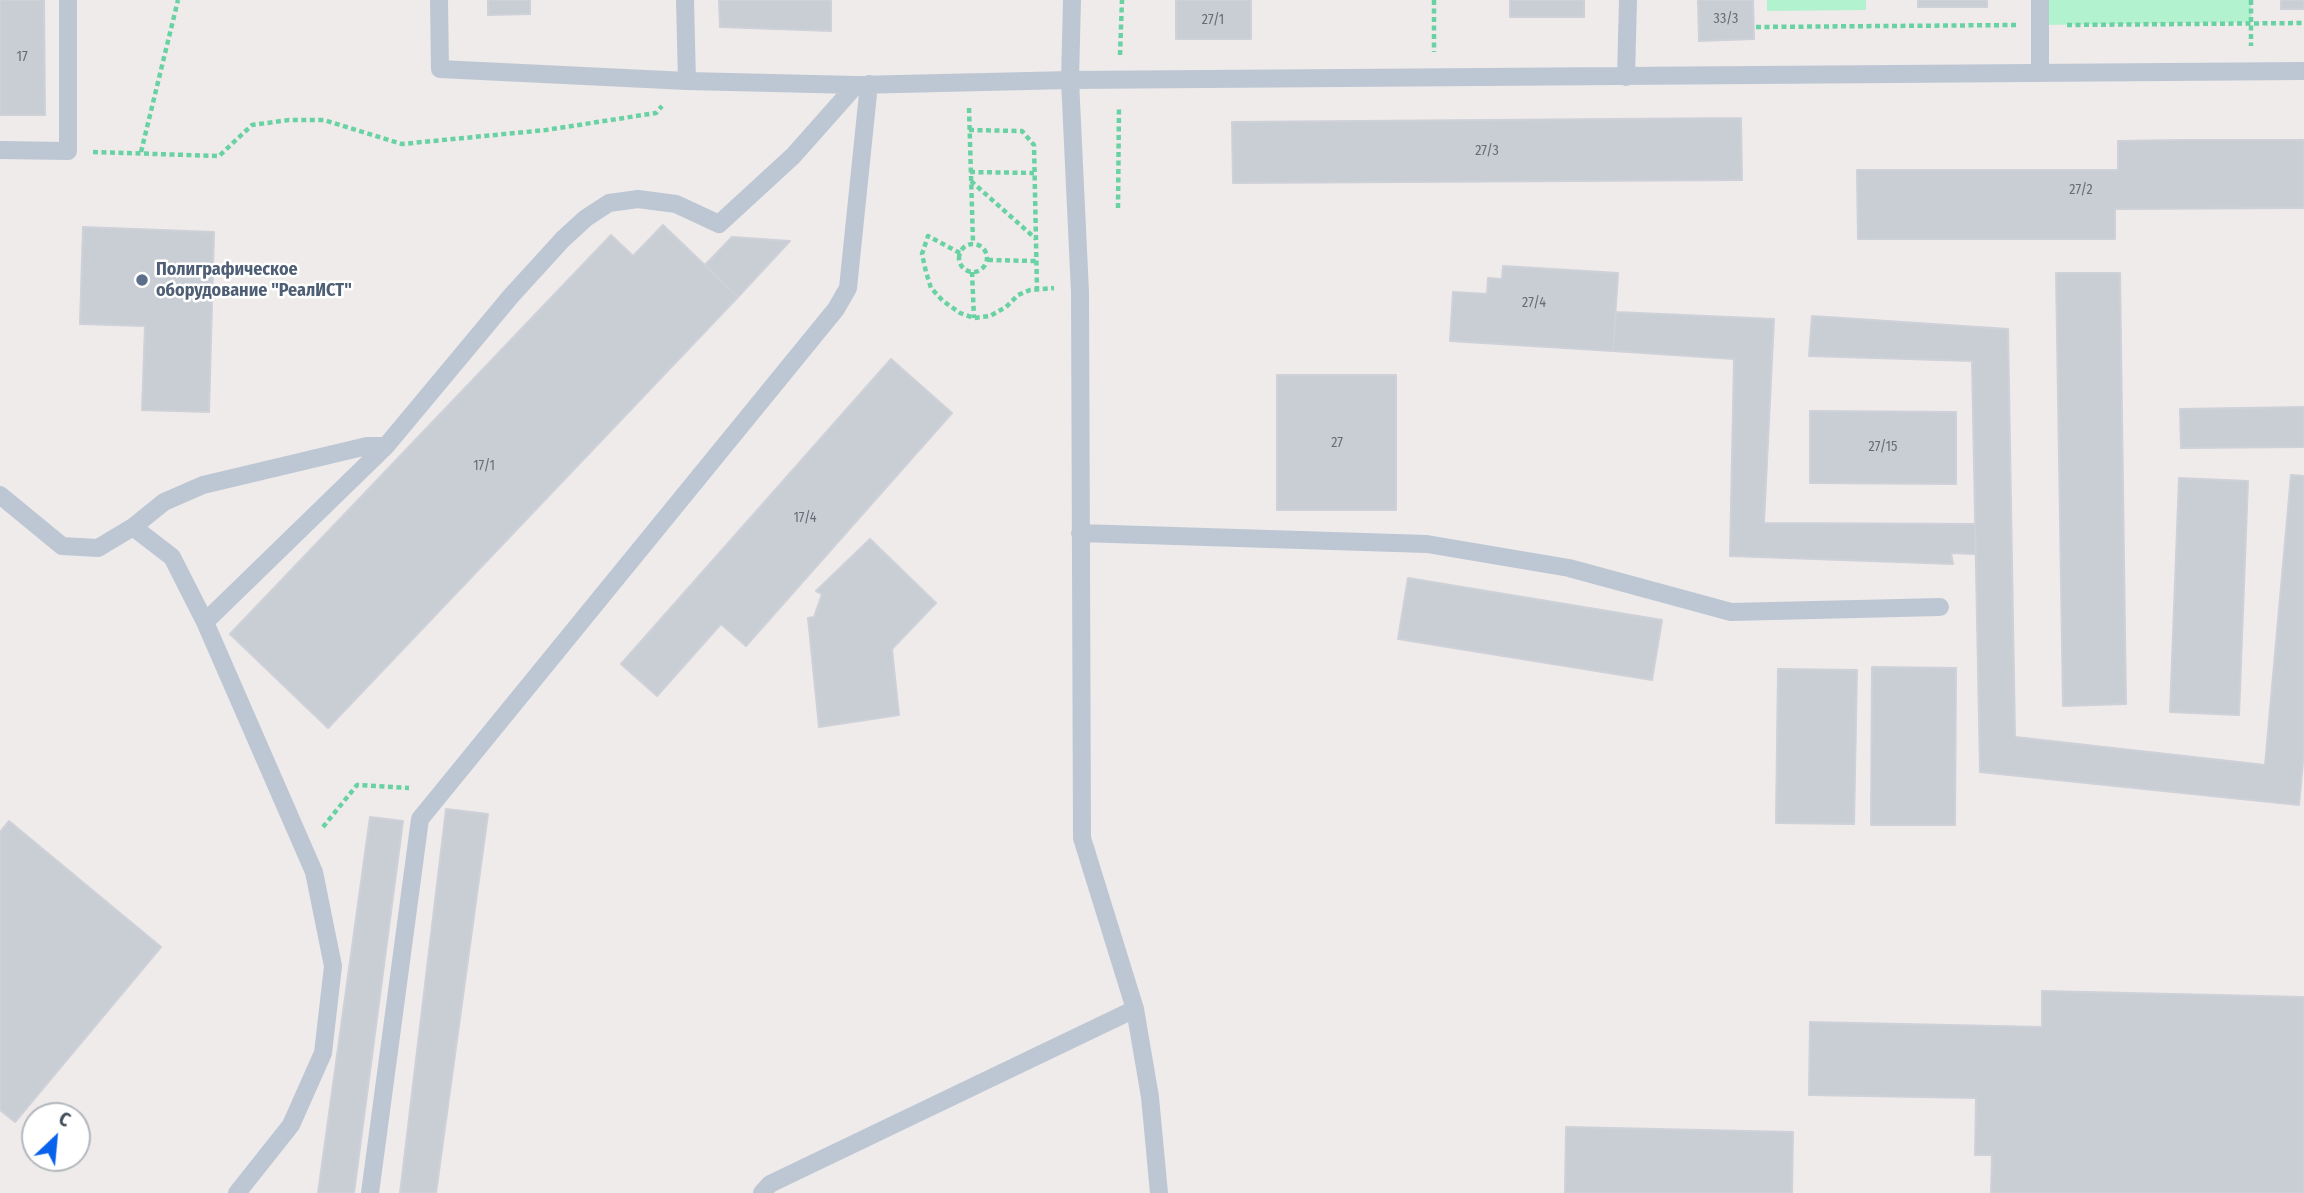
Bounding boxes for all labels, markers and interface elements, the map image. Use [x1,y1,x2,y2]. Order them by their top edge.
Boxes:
house number: 33/3 [1714,11,1738,27]
house number: 27/1 [1202,12,1224,28]
house number: 17 [16,49,28,65]
house number: 27/3 [1475,143,1499,159]
house number: 27/2 [2069,182,2093,198]
place label: Полиграфическое оборудование "РеалИСТ" [156,259,352,302]
marker: Полиграфическое оборудование "РеалИСТ" [134,272,150,288]
house number: 27/4 [1522,295,1546,311]
house number: 27 [1331,435,1343,451]
house number: 27/15 [1869,439,1897,455]
house number: 17/1 [473,458,495,474]
house number: 17/4 [793,510,817,526]
north arrow [21,1102,91,1172]
text: С [55,1107,74,1132]

